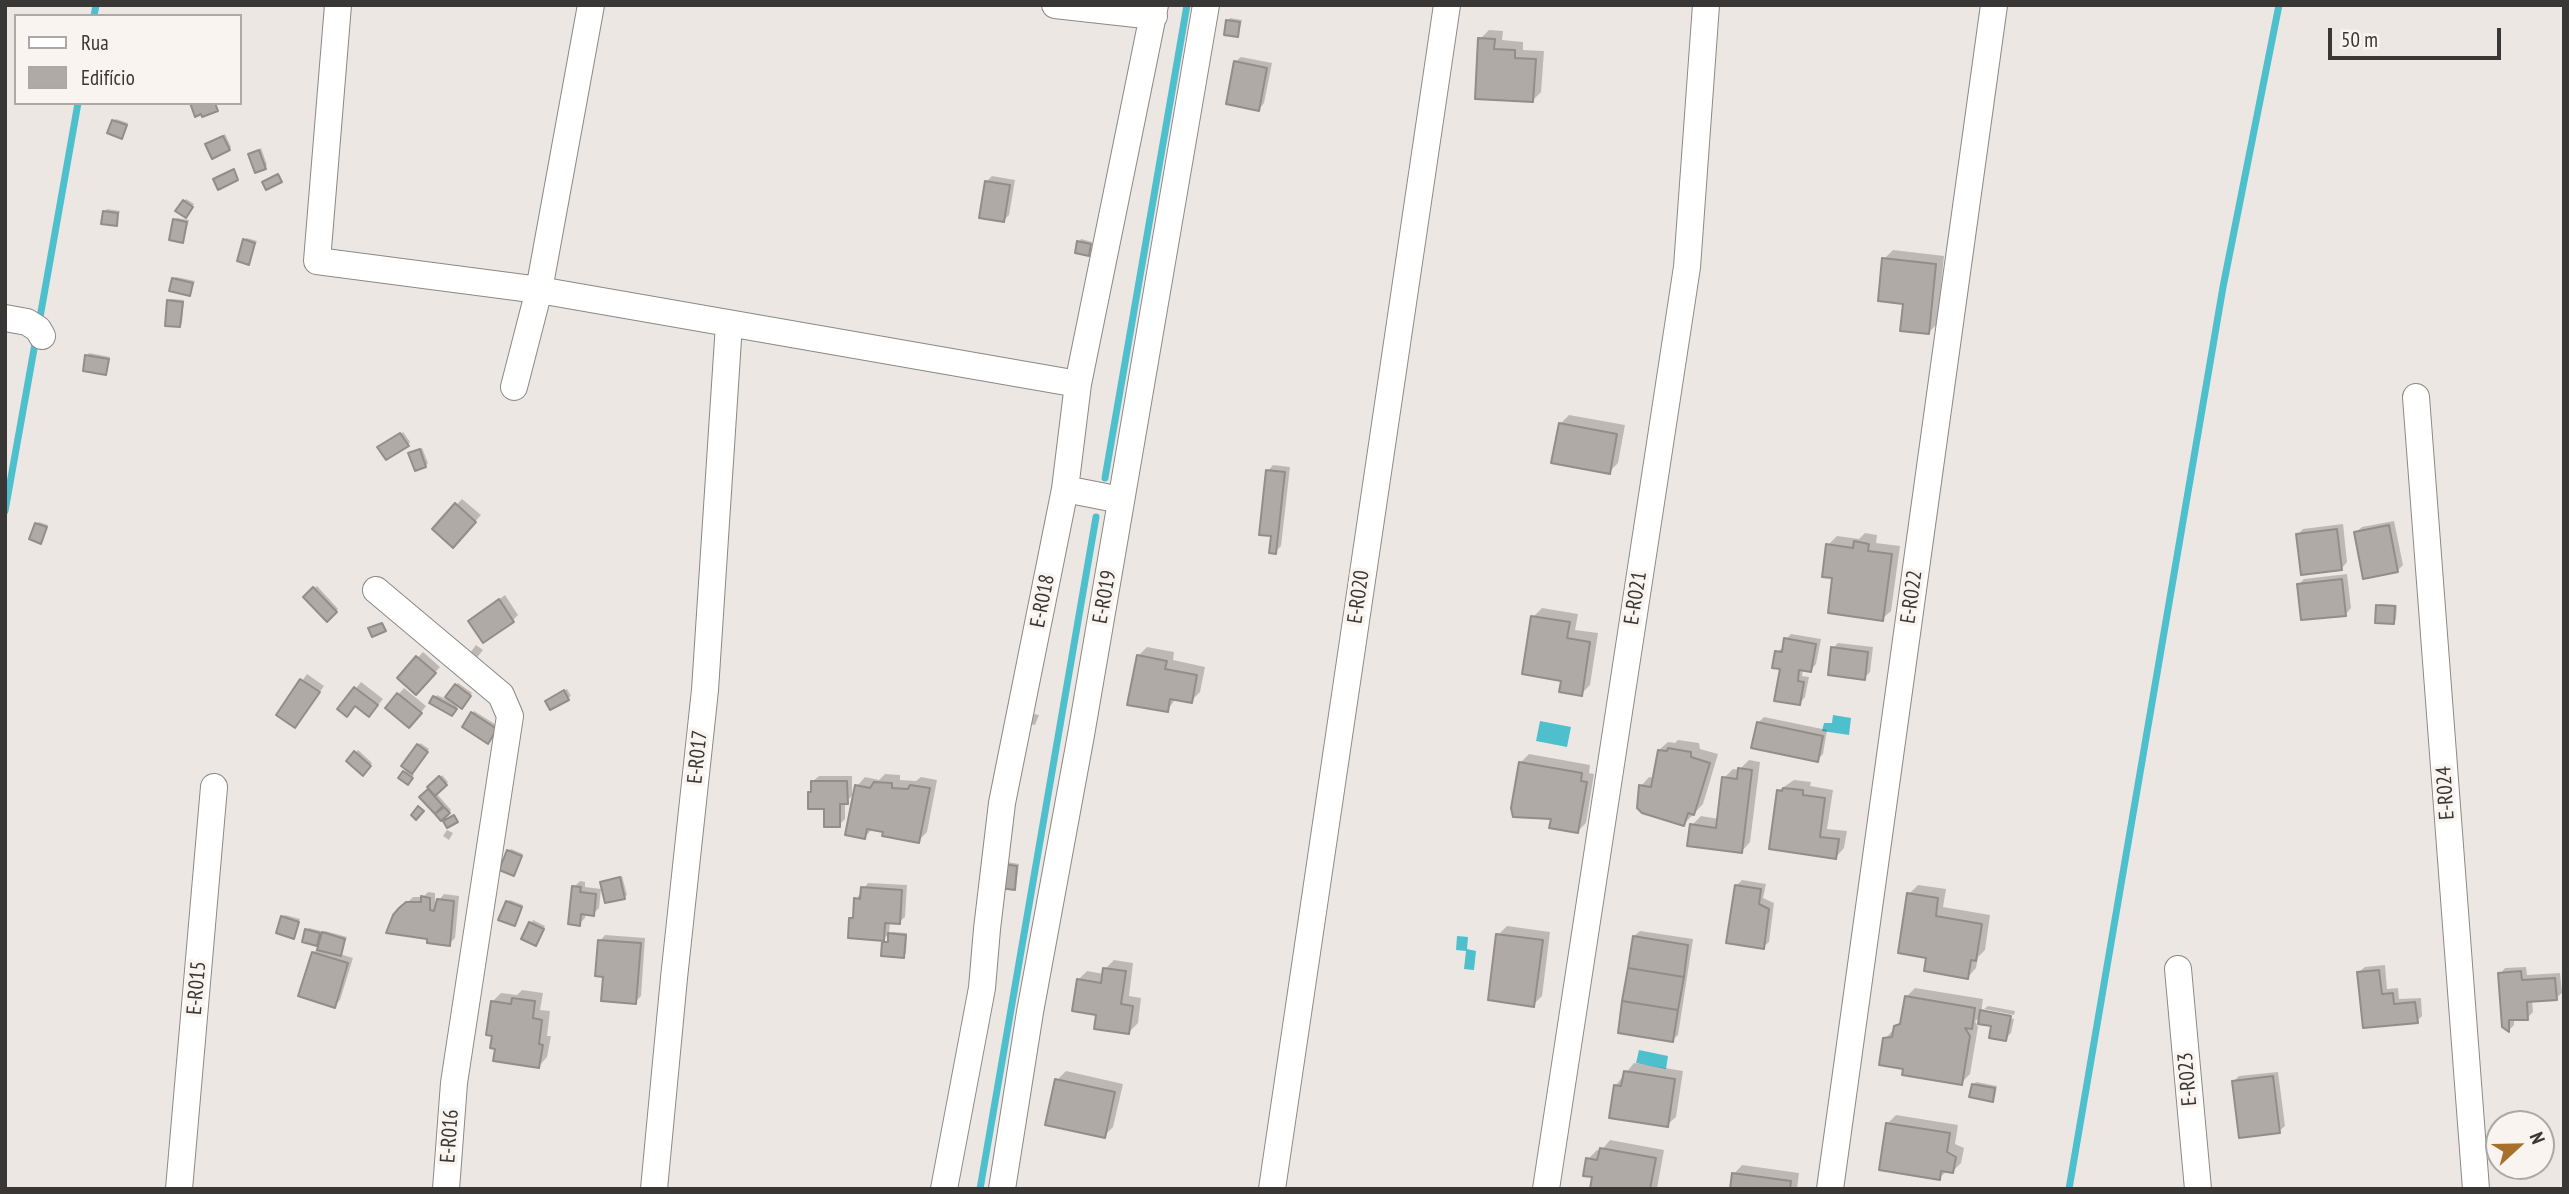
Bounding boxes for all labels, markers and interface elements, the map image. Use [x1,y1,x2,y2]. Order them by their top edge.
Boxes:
legend [14,14,242,105]
scale bar [2331,14,2504,58]
text: 50 m [2341,26,2378,53]
text: Rua [81,29,109,56]
text: Edifício [81,64,135,91]
street label: E-R019 [1088,568,1122,626]
street label: E-R020 [1343,569,1375,625]
street label: E-R022 [1896,569,1928,625]
street label: E-R021 [1619,570,1653,626]
street label: E-R018 [1026,572,1060,630]
street label: E-R017 [683,729,713,785]
street label: E-R024 [2432,765,2460,821]
street label: E-R015 [182,960,212,1016]
street label: E-R023 [2173,1051,2203,1107]
street label: E-R016 [436,1108,464,1164]
north arrow [2485,1110,2555,1180]
text: N [2525,1129,2551,1147]

